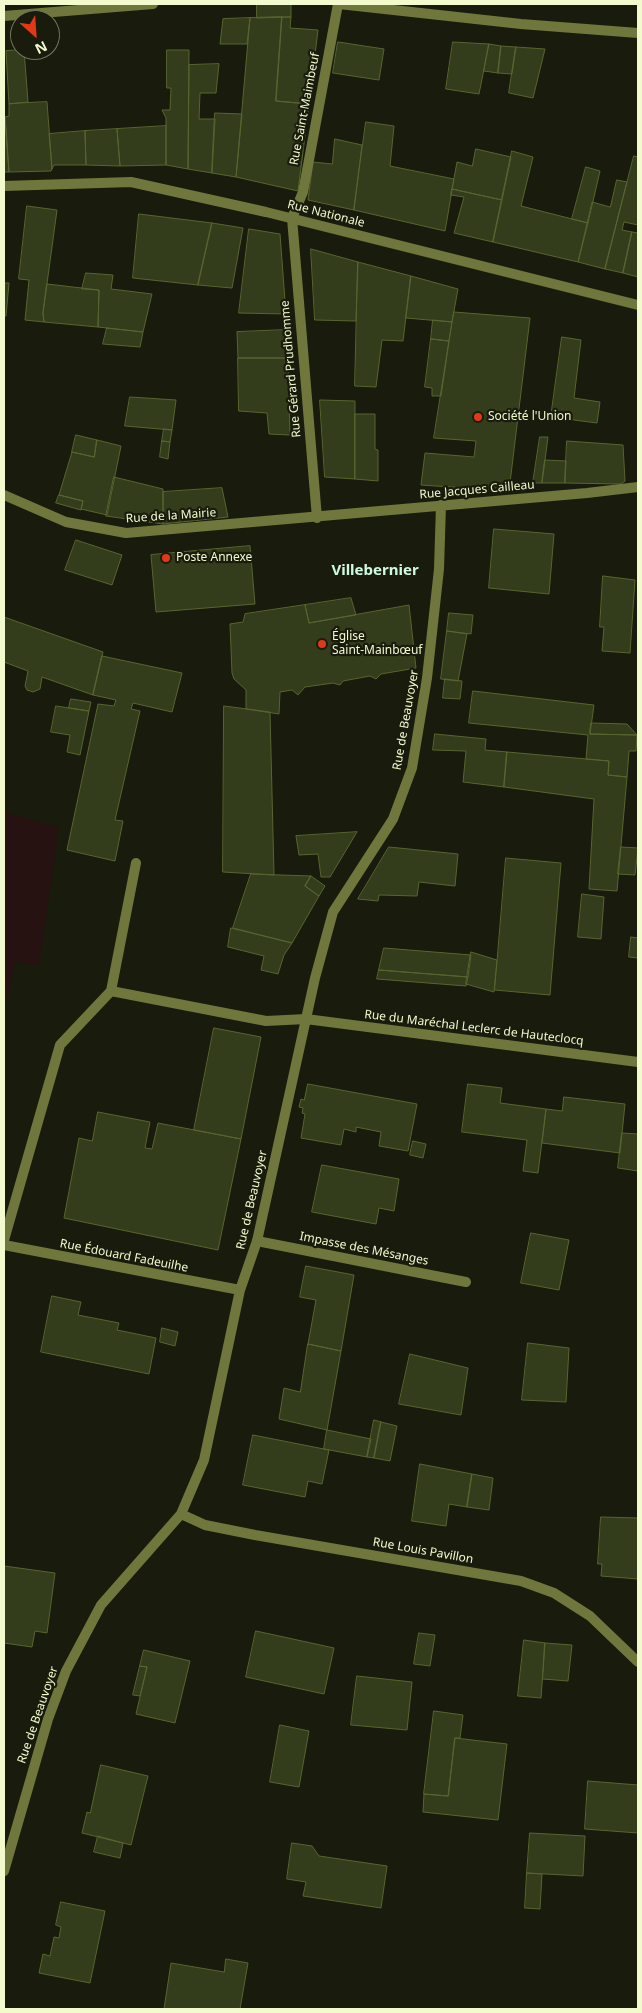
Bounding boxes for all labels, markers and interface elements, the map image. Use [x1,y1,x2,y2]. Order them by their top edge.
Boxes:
north arrow [10,10,60,60]
text: N [32,37,51,59]
street label: Rue Saint-Maimbeuf [287,51,323,167]
street label: Rue Nationale [286,197,366,231]
street label: Rue Gérard Prudhomme [278,300,304,438]
place label: Société l'Union [488,410,571,424]
marker: Société l'Union [472,411,484,423]
street label: Rue Jacques Cailleau [419,478,535,502]
street label: Rue de la Mairie [125,506,217,526]
place label: Poste Annexe [176,551,252,565]
marker: Poste Annexe [160,552,172,564]
district label: Villebernier [331,562,419,580]
place label: Église Saint-Mainbœuf [332,630,422,658]
marker: Église Saint-Mainbœuf [316,638,328,650]
street label: Rue de Beauvoyer [390,669,422,771]
street label: Rue du Maréchal Leclerc de Hauteclocq [364,1007,584,1049]
street label: Rue de Beauvoyer [234,1149,270,1251]
street label: Impasse des Mésanges [298,1229,430,1269]
street label: Rue Édouard Fadeuilhe [59,1236,189,1276]
street label: Rue Louis Pavillon [372,1535,474,1567]
street label: Rue de Beauvoyer [15,1665,61,1765]

